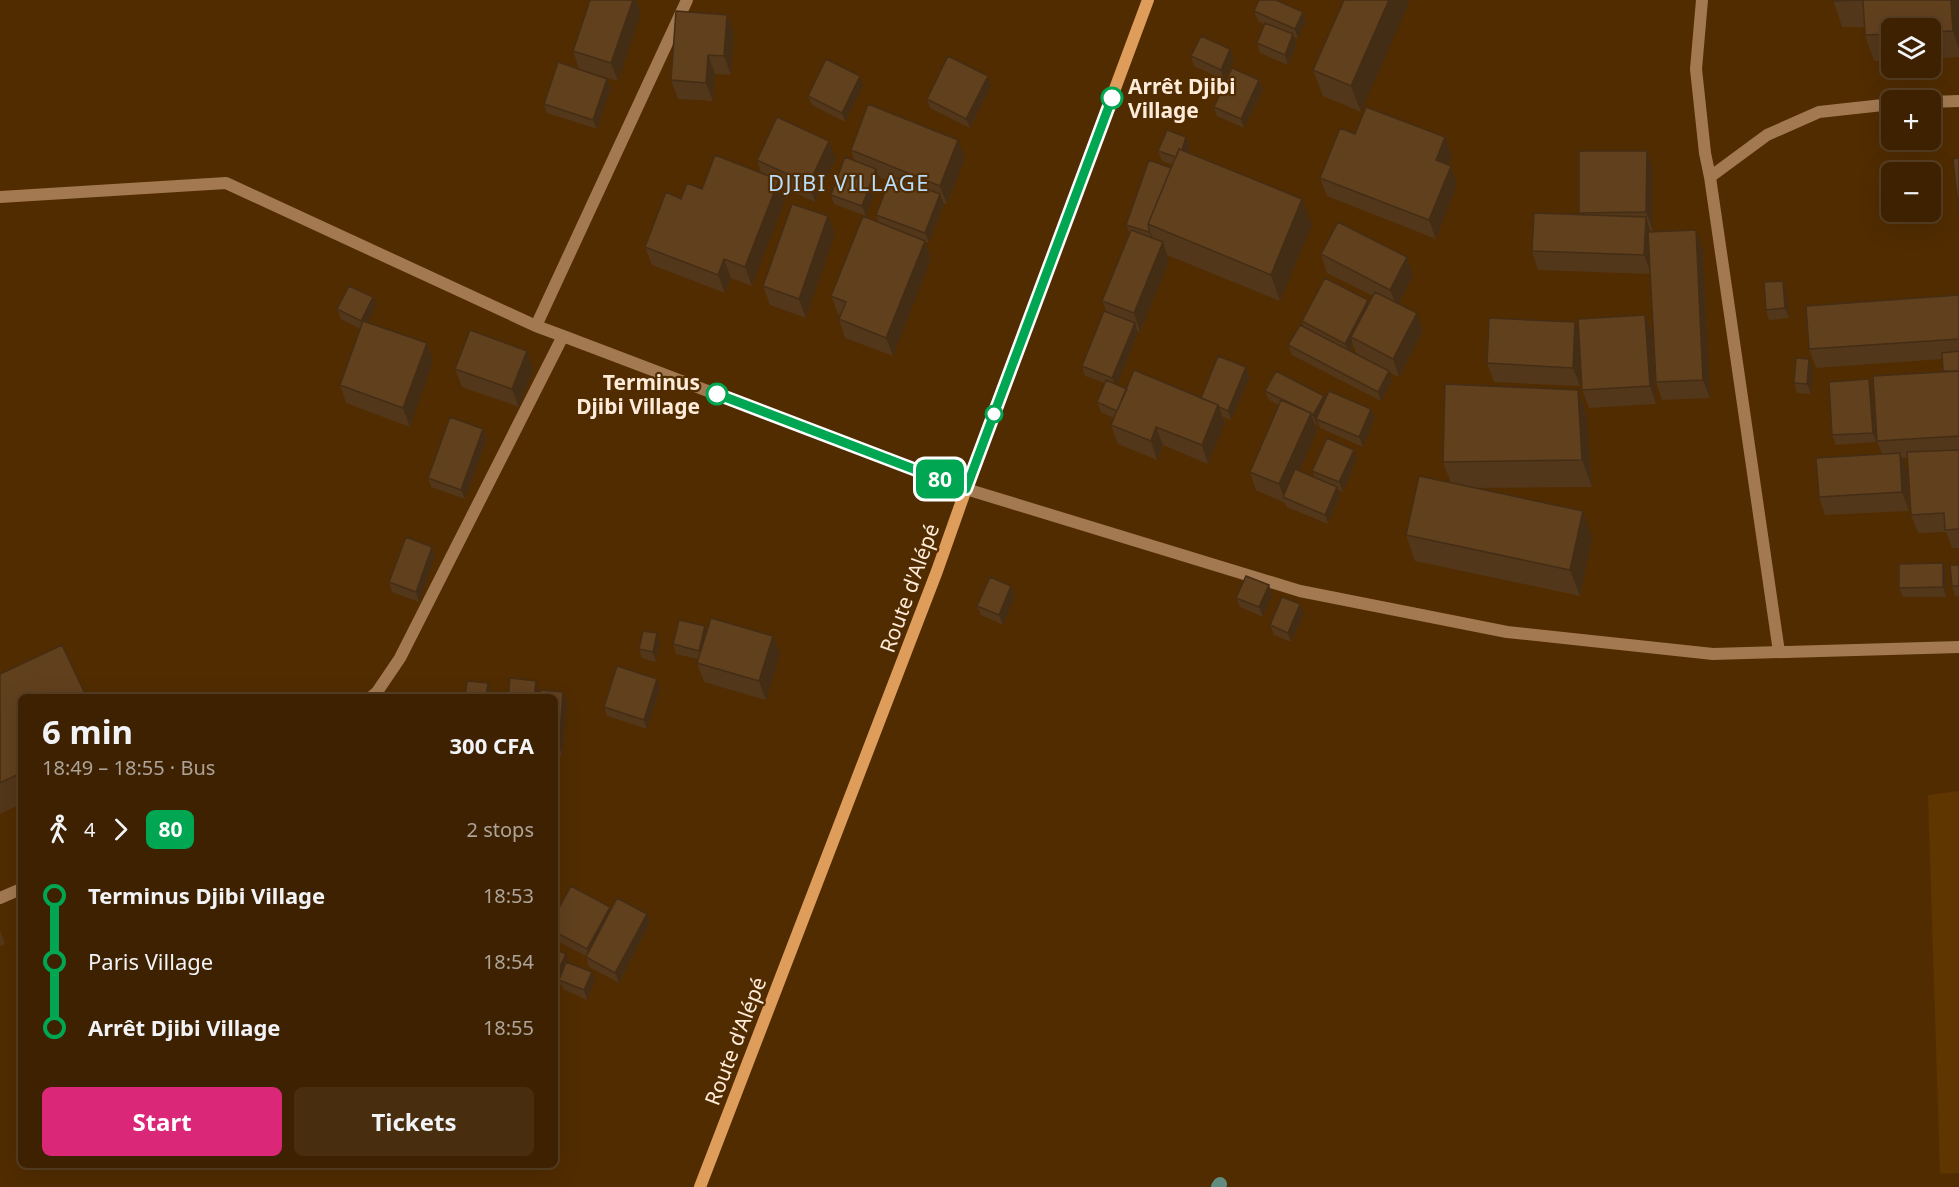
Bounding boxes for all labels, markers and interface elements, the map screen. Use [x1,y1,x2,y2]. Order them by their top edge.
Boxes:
map controls [1881,18,1941,222]
button: layers [1881,18,1941,78]
place label: Arrêt Djibi Village [1128,72,1235,124]
marker: Arrêt Djibi Village [1101,87,1123,109]
button: + [1881,90,1941,150]
button: − [1881,162,1941,222]
district label: DJIBI VILLAGE [768,167,930,197]
place label: Terminus Djibi Village [576,368,700,420]
marker: Terminus Djibi Village [706,383,728,405]
unlabelled marker [985,405,1003,423]
line badge: 80 [913,460,967,498]
text: 80 [928,465,952,493]
street label: Route d'Alépé [873,520,945,656]
text: 6 min [42,709,133,754]
text: 300 CFA [450,730,534,760]
text: 18:49 – 18:55 · Bus [42,754,215,781]
icon: walk [42,813,75,846]
icon: forward [104,813,137,846]
text: 80 [158,815,182,843]
text: 4 [84,816,95,843]
text: 2 stops [467,816,534,843]
text: Terminus Djibi Village [88,880,325,910]
text: 18:53 [483,882,534,909]
text: Paris Village [88,946,213,976]
text: 18:54 [483,948,534,975]
street label: Route d'Alépé [698,973,772,1109]
text: Arrêt Djibi Village [88,1012,281,1042]
text: 18:55 [483,1014,534,1041]
button: Start [42,1087,282,1156]
button: Tickets [294,1087,534,1156]

